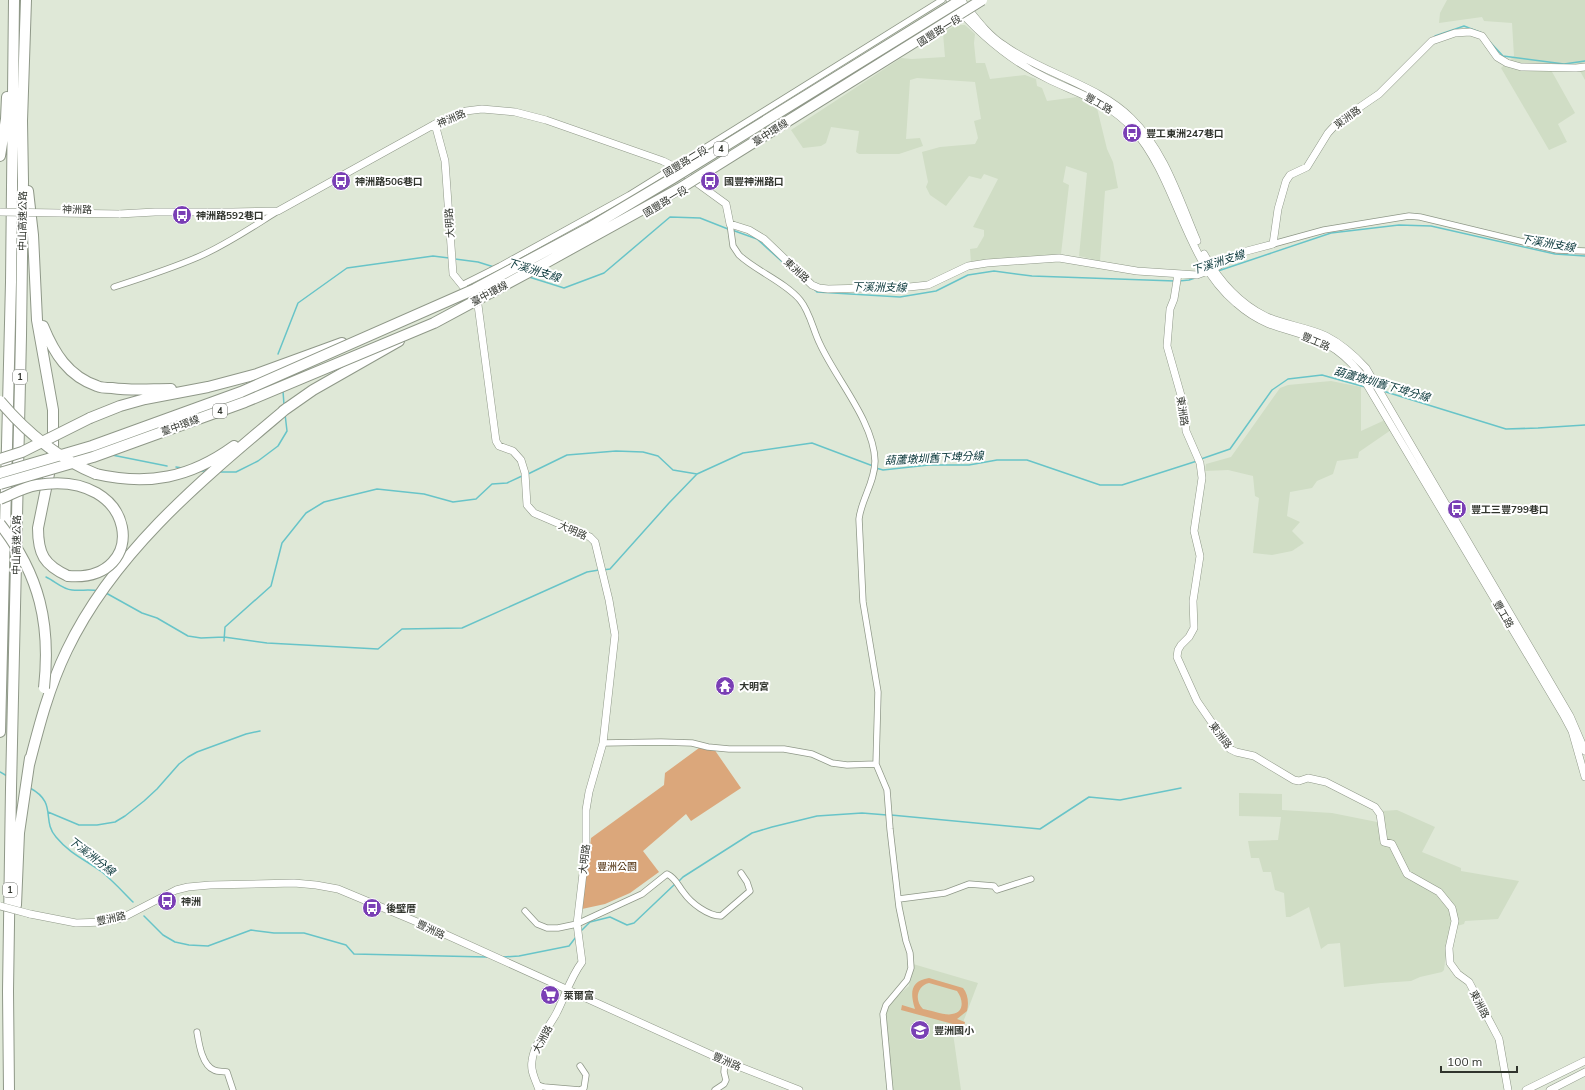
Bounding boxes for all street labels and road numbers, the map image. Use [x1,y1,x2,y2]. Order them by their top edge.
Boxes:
street label: 國豐路一段 [915,12,964,49]
street label: 豐工路 [1083,90,1115,117]
street label: 東洲路 [1331,103,1363,131]
street label: 神洲路 [435,107,468,130]
street label: 臺中環線 [750,116,791,149]
road number: 4 [714,142,728,156]
street label: 國豐路二段 [660,143,710,180]
street label: 國豐路一段 [640,183,690,220]
street label: 中山高速公路 [15,191,30,251]
street label: 神洲路 [62,203,92,216]
street label: 大明路 [442,208,457,238]
street label: 東洲路 [781,255,812,285]
street label: 臺中環線 [469,278,510,309]
street label: 豐工路 [1299,330,1332,353]
road number: 1 [13,370,27,384]
street label: 東洲路 [1174,395,1191,427]
road number: 4 [213,404,227,418]
street label: 臺中環線 [159,413,201,438]
street label: 中山高速公路 [9,515,24,575]
street label: 大明路 [556,519,589,542]
street label: 豐工路 [1490,598,1517,630]
street label: 東洲路 [1206,719,1235,751]
street label: 大明路 [576,843,593,875]
road number: 1 [3,883,17,897]
street label: 豐洲路 [95,909,127,928]
street label: 豐洲路 [414,917,447,942]
street label: 東洲路 [1467,988,1492,1021]
street label: 大洲路 [530,1023,555,1056]
street label: 豐洲路 [710,1050,743,1073]

